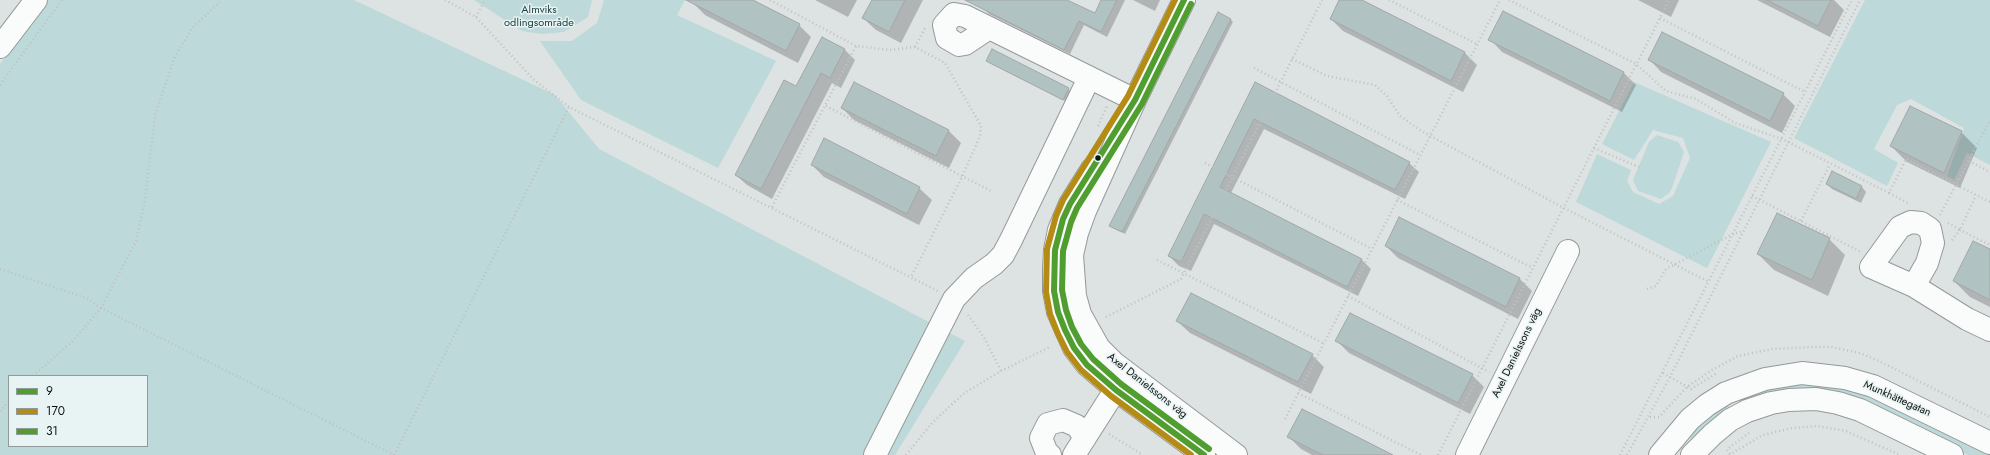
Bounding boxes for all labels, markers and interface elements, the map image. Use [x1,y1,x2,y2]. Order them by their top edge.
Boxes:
park label: Almviks odlingsområde [504,3,574,29]
unlabelled marker [1093,153,1103,163]
street label: Axel Danielssons väg [1490,306,1544,400]
street label: Axel Danielssons väg [1104,351,1190,421]
legend [8,375,148,447]
street label: Munkhättegatan [1861,378,1933,420]
text: 9 [46,382,53,400]
text: 170 [46,402,65,420]
text: 31 [46,422,58,440]

